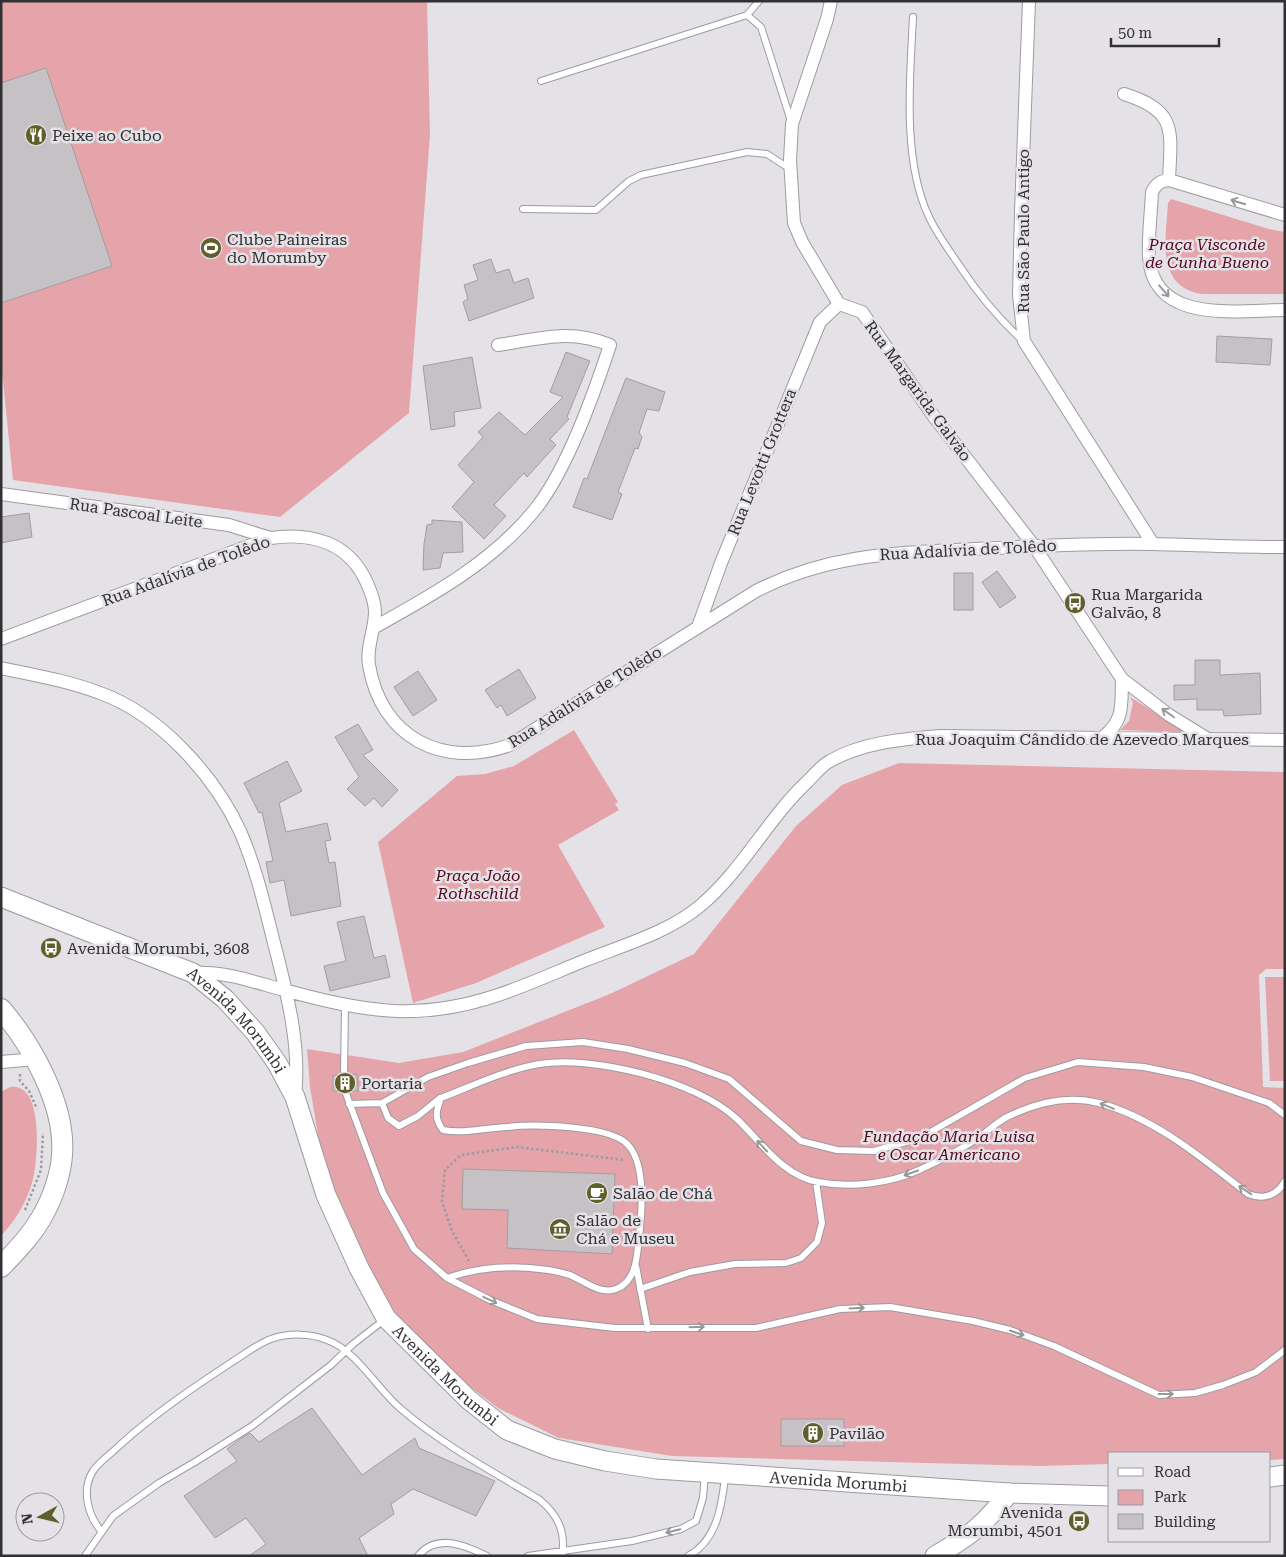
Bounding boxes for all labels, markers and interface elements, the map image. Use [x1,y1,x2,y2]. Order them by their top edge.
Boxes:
scale bar [1111,15,1218,47]
text: 50 m [1118,24,1153,42]
restaurant icon: Peixe ao Cubo [24,123,48,147]
place label: Peixe ao Cubo [52,126,162,145]
street label: Rua São Paulo Antigo [1014,149,1033,313]
one-way arrow [1231,197,1246,206]
place label: Clube Paineiras do Morumby [227,230,347,267]
park label: Praça Visconde de Cunha Bueno [1145,235,1269,272]
sports icon: Clube Paineiras do Morumby [199,236,223,260]
one-way arrow [1158,284,1170,297]
street label: Rua Margarida Galvão [861,317,976,465]
street label: Rua Levotti Grottera [724,385,800,538]
street label: Rua Pascoal Leite [68,494,204,532]
street label: Rua Adalívia de Tolêdo [99,532,273,610]
street label: Rua Adalívia de Tolêdo [879,536,1057,564]
place label: Rua Margarida Galvão, 8 [1091,585,1203,622]
bus stop icon: Rua Margarida Galvão, 8 [1063,591,1087,615]
street label: Rua Adalívia de Tolêdo [505,642,665,752]
one-way arrow [1162,708,1175,719]
street label: Rua Joaquim Cândido de Azevedo Marques [915,730,1249,749]
park label: Praça João Rothschild [435,866,520,903]
bus stop icon: Avenida Morumbi, 3608 [39,936,63,960]
place label: Avenida Morumbi, 3608 [67,939,249,958]
street label: Avenida Morumbi [183,963,290,1076]
building icon: Portaria [333,1071,357,1095]
place label: Portaria [361,1074,423,1093]
one-way arrow [1100,1101,1115,1110]
park label: Fundação Maria Luisa e Oscar Americano [862,1127,1035,1164]
one-way arrow [756,1139,768,1152]
one-way arrow [903,1168,919,1178]
cafe icon: Salão de Chá [585,1181,609,1205]
place label: Salão de Chá [613,1184,713,1203]
one-way arrow [1238,1185,1252,1195]
place label: Salão de Chá e Museu [576,1211,675,1248]
museum icon: Salão de Chá e Museu [548,1217,572,1241]
one-way arrow [482,1296,497,1306]
one-way arrow [849,1304,865,1313]
street label: Avenida Morumbi [389,1321,502,1429]
one-way arrow [689,1323,705,1332]
one-way arrow [1008,1328,1024,1338]
one-way arrow [1158,1389,1174,1399]
building icon: Pavilão [801,1421,825,1445]
place label: Pavilão [829,1424,885,1443]
legend [1108,1452,1271,1542]
text: Road [1154,1463,1191,1481]
street label: Avenida Morumbi [769,1467,908,1496]
text: Park [1154,1488,1188,1506]
north arrow [15,1492,65,1542]
place label: Avenida Morumbi, 4501 [947,1503,1063,1540]
bus stop icon: Avenida Morumbi, 4501 [1067,1509,1091,1533]
text: N [18,1512,36,1525]
text: Building [1154,1513,1216,1531]
one-way arrow [666,1527,682,1536]

